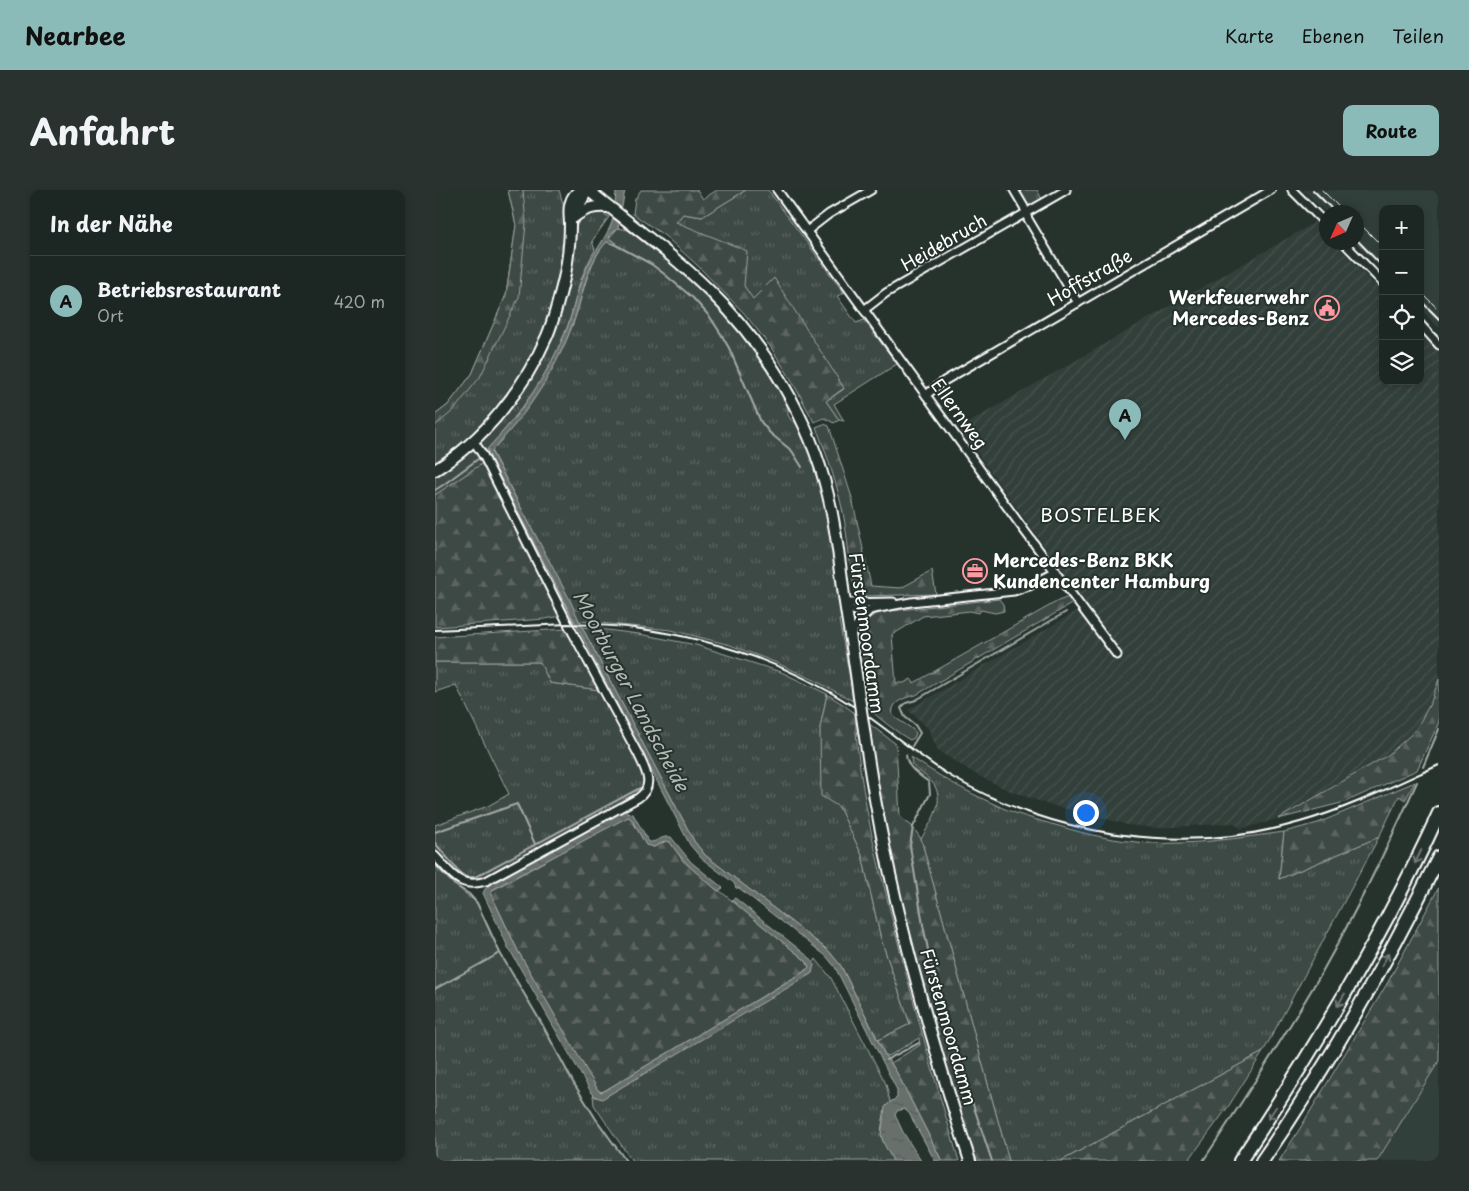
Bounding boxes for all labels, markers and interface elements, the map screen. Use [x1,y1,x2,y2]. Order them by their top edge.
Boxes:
text: Nearbee [25,17,126,53]
text: Karte [1225,22,1274,49]
text: Ebenen [1302,22,1365,49]
text: Teilen [1393,22,1444,49]
text: Anfahrt [30,104,175,157]
button: Route [1343,105,1439,156]
north arrow [1319,205,1364,250]
map controls [1379,205,1424,385]
button: + [1379,205,1424,250]
street label: Heidebruch [895,206,991,277]
text: In der Nähe [50,207,172,239]
street label: Hoffstraße [1042,241,1137,312]
button: − [1379,250,1424,295]
text: Betriebsrestaurant [97,275,281,303]
place label: Werkfeuerwehr Mercedes-Benz [1169,283,1310,331]
text: A [60,289,72,313]
text: 420 m [334,289,385,313]
public building icon: Werkfeuerwehr Mercedes-Benz [1314,295,1340,321]
button: locate [1379,295,1424,340]
text: Ort [97,303,124,327]
button: layers [1379,340,1424,385]
street label: Ellernweg [925,372,995,454]
pin: A [1109,399,1141,440]
district label: BOSTELBEK [1040,500,1162,528]
place label: Mercedes-Benz BKK Kundencenter Hamburg [993,546,1210,594]
street label: Fürstenmoordamm [843,551,892,715]
office icon: Mercedes-Benz BKK Kundencenter Hamburg [962,558,988,584]
water label: Moorburger Landscheide [567,585,697,797]
your location [1073,800,1099,826]
one-way arrow [1413,849,1423,864]
street label: Fürstenmoordamm [914,945,985,1108]
one-way arrow [1380,952,1390,967]
one-way arrow [1335,992,1345,1006]
one-way arrow [1266,1106,1276,1120]

